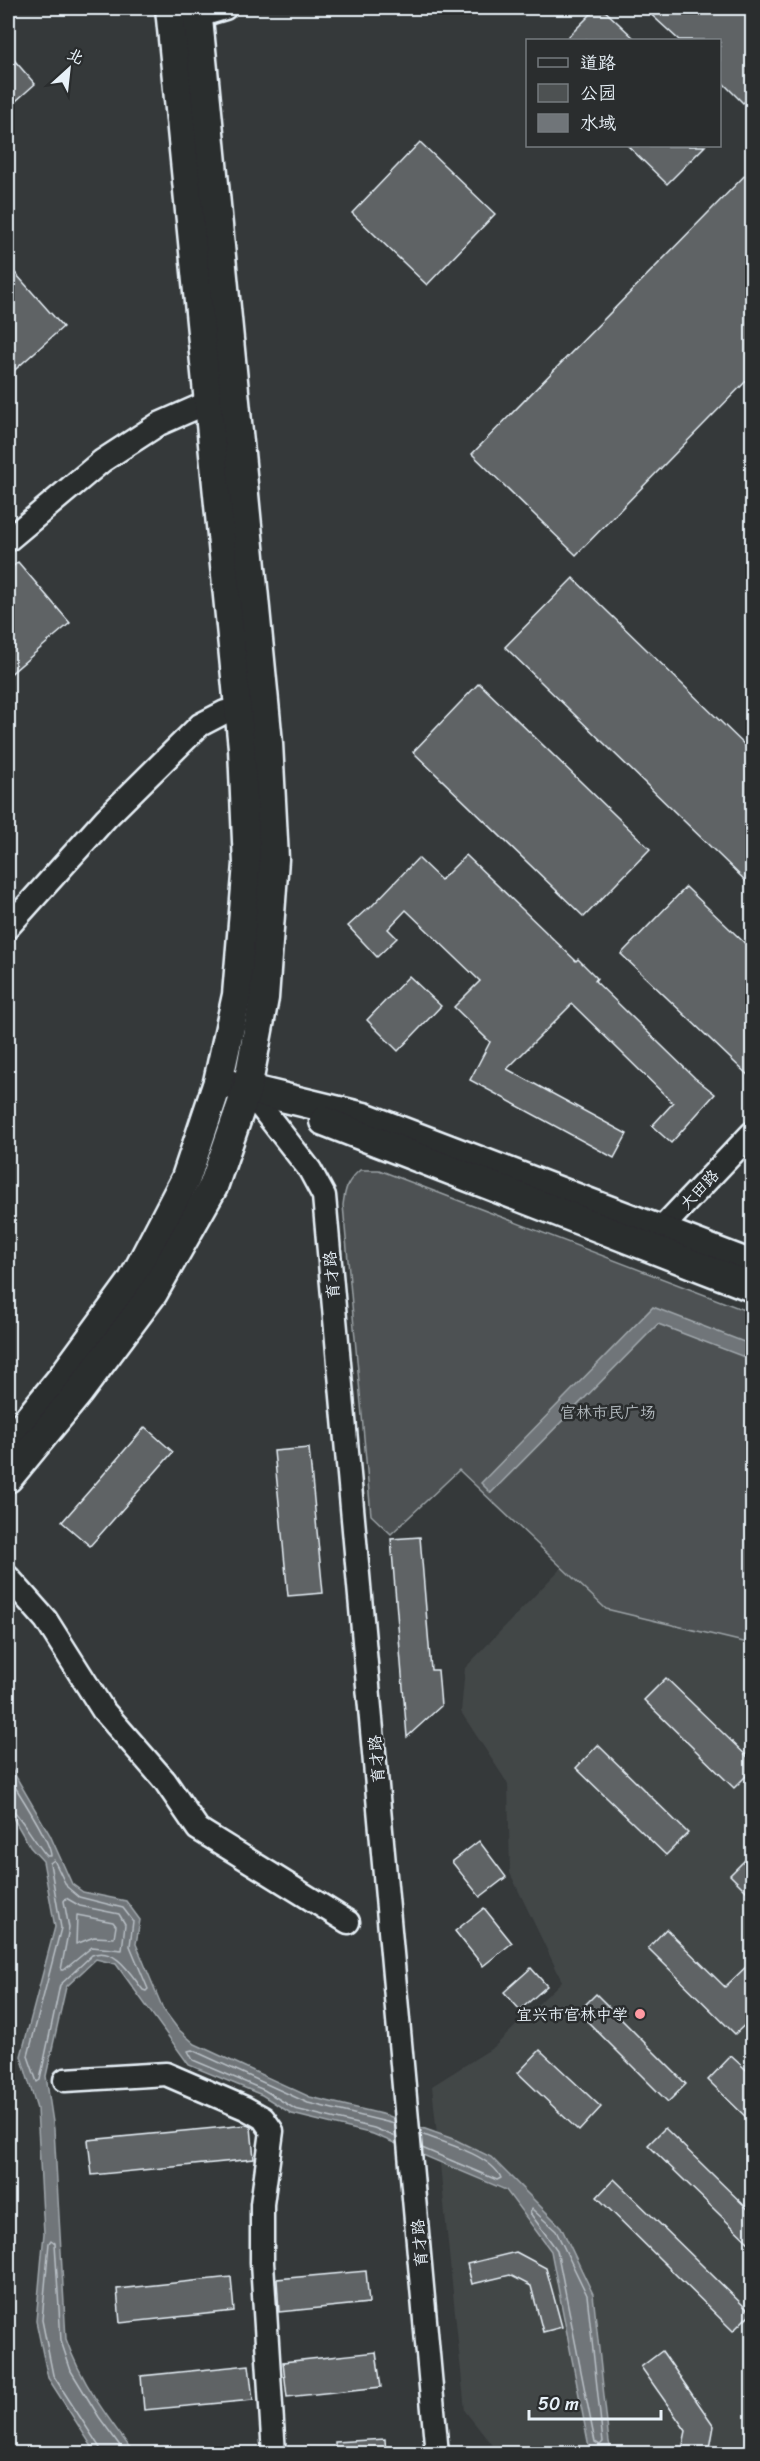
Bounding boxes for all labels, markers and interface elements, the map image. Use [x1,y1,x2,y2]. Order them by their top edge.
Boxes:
north arrow [39,39,99,99]
legend [526,39,721,147]
text: 北 [62,40,89,73]
text: 道路 [580,47,616,79]
text: 公园 [580,77,616,109]
text: 水域 [580,107,616,139]
street label: 大田路 [672,1162,726,1217]
street label: 育才路 [315,1250,348,1300]
park label: 官林市民广场 [560,1398,656,1427]
street label: 育才路 [360,1734,393,1784]
place label: 宜兴市官林中学 [516,2000,628,2029]
marker: 宜兴市官林中学 [633,2007,647,2021]
street label: 育才路 [403,2218,436,2268]
scale bar [529,2383,661,2421]
text: 50 m [538,2388,579,2420]

